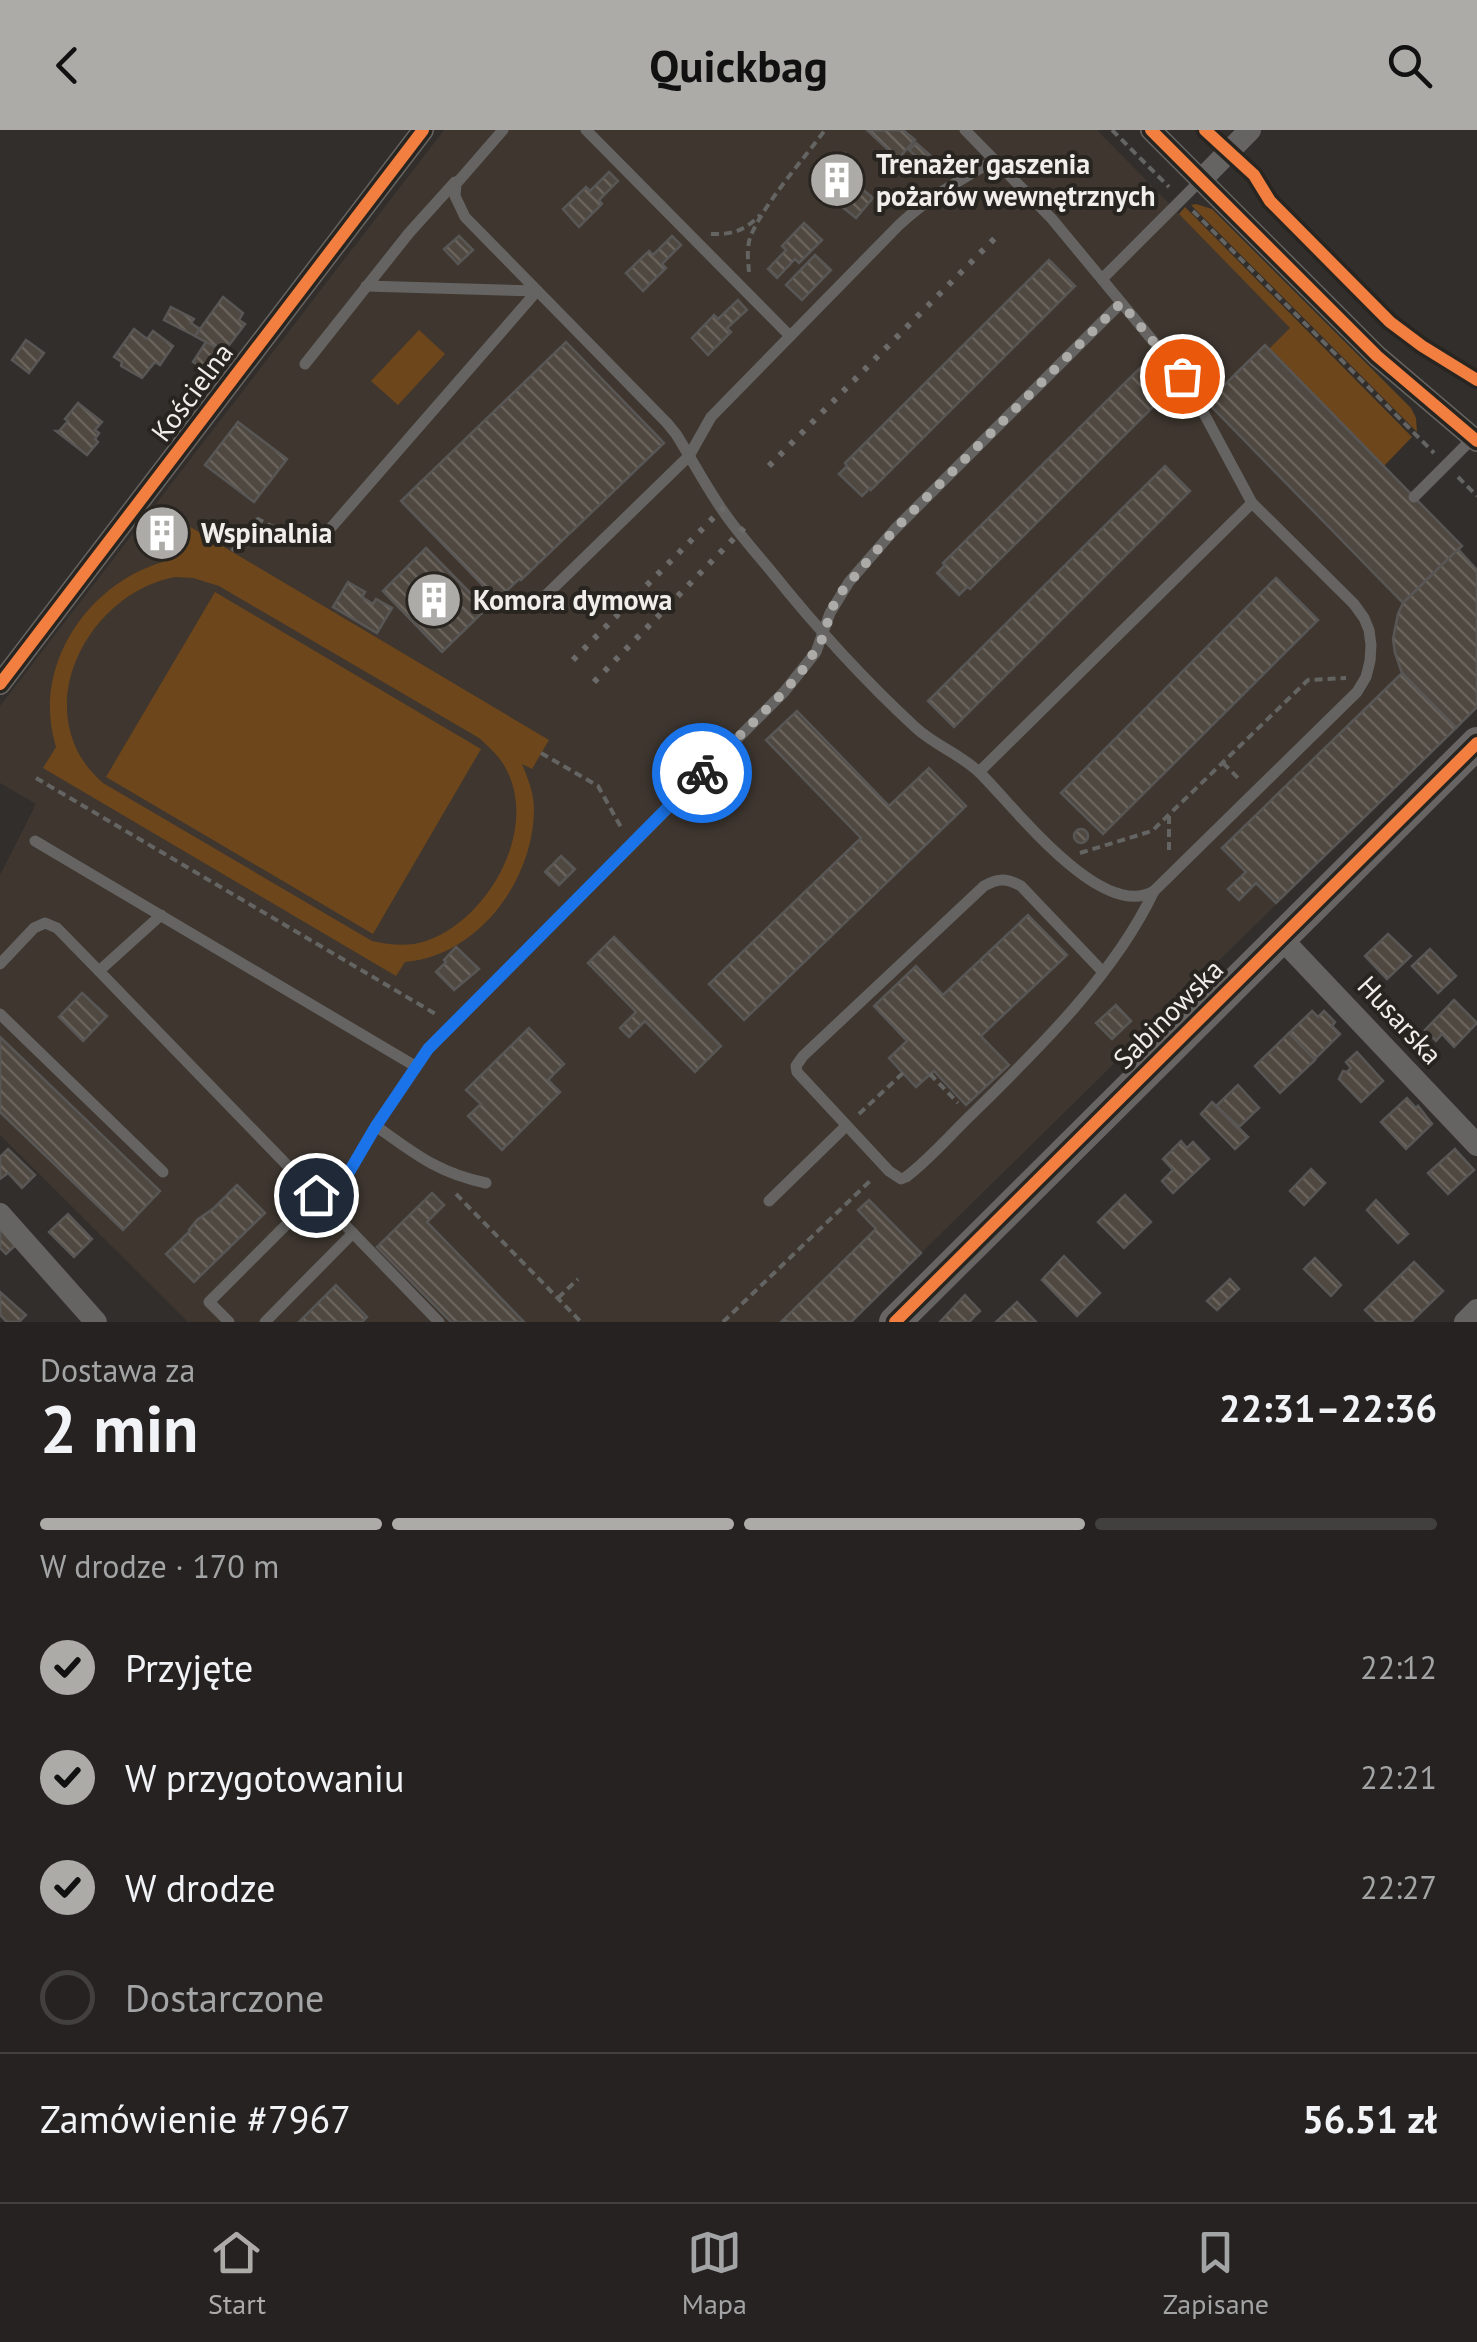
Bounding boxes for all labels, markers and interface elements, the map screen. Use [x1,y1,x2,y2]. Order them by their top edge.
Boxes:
text: Quickbag [649,36,828,94]
icon: back [40,38,95,93]
icon: search [1382,38,1437,93]
place label: Trenażer gaszenia pożarów wewnętrznych [876,145,1155,214]
building icon: Trenażer gaszenia pożarów wewnętrznych [807,150,867,210]
pin [1140,334,1225,419]
street label: Kościelna [142,335,241,448]
icon: bag [1155,349,1210,404]
building icon: Wspinalnia [132,503,192,563]
place label: Wspinalnia [201,514,332,551]
building icon: Komora dymowa [404,570,464,630]
place label: Komora dymowa [473,581,672,618]
courier [652,723,752,823]
icon: bike [675,746,730,801]
street label: Sabinowska [1105,951,1231,1077]
street label: Husarska [1350,967,1451,1072]
pin [274,1153,359,1238]
icon: home [289,1168,344,1223]
text: Dostawa za [40,1349,195,1391]
text: 22:31–22:36 [1219,1383,1437,1432]
text: 2 min [40,1386,199,1470]
text: W drodze · 170 m [40,1545,279,1587]
icon: check [40,1640,95,1695]
text: Przyjęte [125,1643,253,1692]
text: 22:12 [1360,1646,1437,1688]
icon: check [40,1750,95,1805]
text: W przygotowaniu [125,1753,404,1802]
text: 22:21 [1360,1756,1437,1798]
icon: check [40,1860,95,1915]
text: W drodze [125,1863,276,1912]
text: 22:27 [1360,1866,1437,1908]
text: Dostarczone [125,1973,324,2022]
text: Zamówienie #7967 [40,2094,351,2143]
text: 56.51 zł [1302,2094,1437,2143]
tab: Start [208,2225,266,2322]
tab: Mapa [682,2225,747,2322]
tab: Zapisane [1163,2225,1269,2322]

